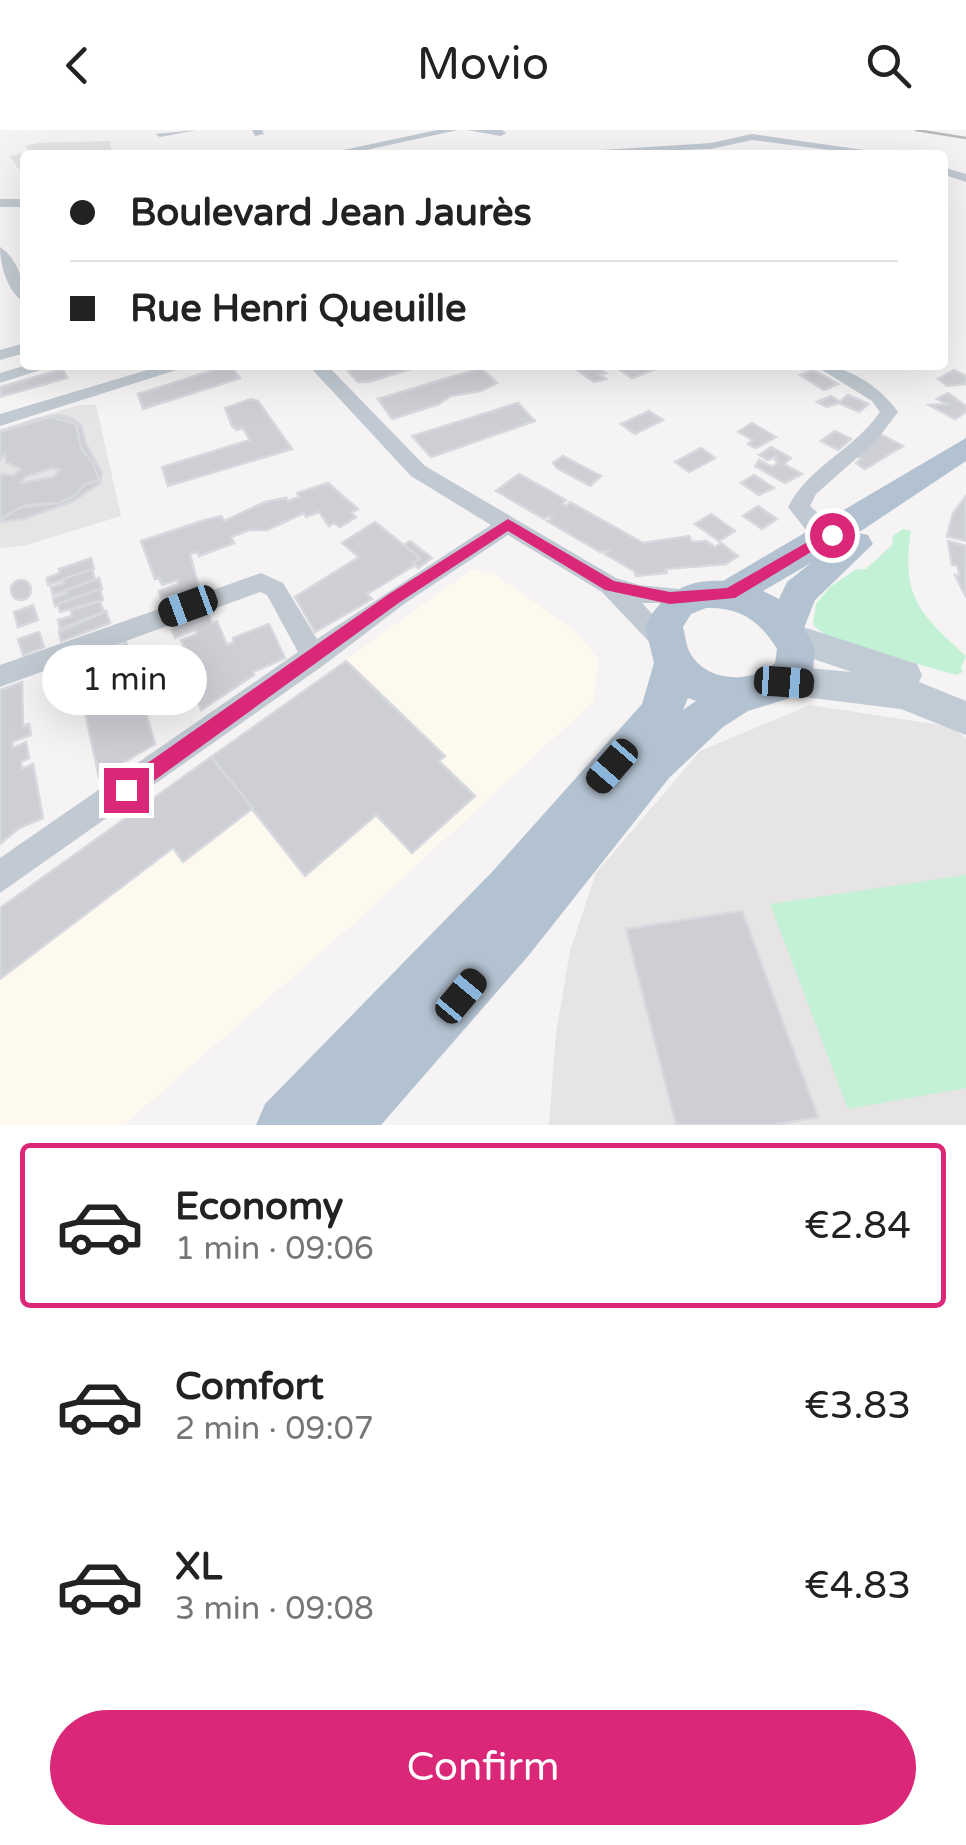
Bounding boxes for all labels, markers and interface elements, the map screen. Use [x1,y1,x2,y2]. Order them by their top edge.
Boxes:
icon: back [50,38,105,93]
text: Movio [417,38,549,92]
icon: search [861,38,916,93]
text: Boulevard Jean Jaurès [130,190,532,236]
text: Rue Henri Queuille [130,286,467,332]
route start [810,513,855,558]
car [155,582,221,630]
callout: 1 min [44,645,208,715]
text: 1 min [82,661,167,699]
car [753,665,815,699]
car [581,734,643,798]
route end [104,768,149,813]
car [430,963,492,1029]
icon: car [55,1181,145,1271]
text: Economy [175,1184,343,1230]
text: €2.84 [804,1203,911,1249]
text: 1 min · 09:06 [175,1230,374,1268]
icon: car [55,1361,145,1451]
text: Comfort [175,1364,324,1410]
text: €3.83 [804,1383,911,1429]
text: 2 min · 09:07 [175,1410,374,1448]
icon: car [55,1541,145,1631]
text: XL [175,1544,222,1590]
text: €4.83 [804,1563,911,1609]
text: 3 min · 09:08 [175,1590,374,1628]
button: Confirm [50,1710,916,1825]

